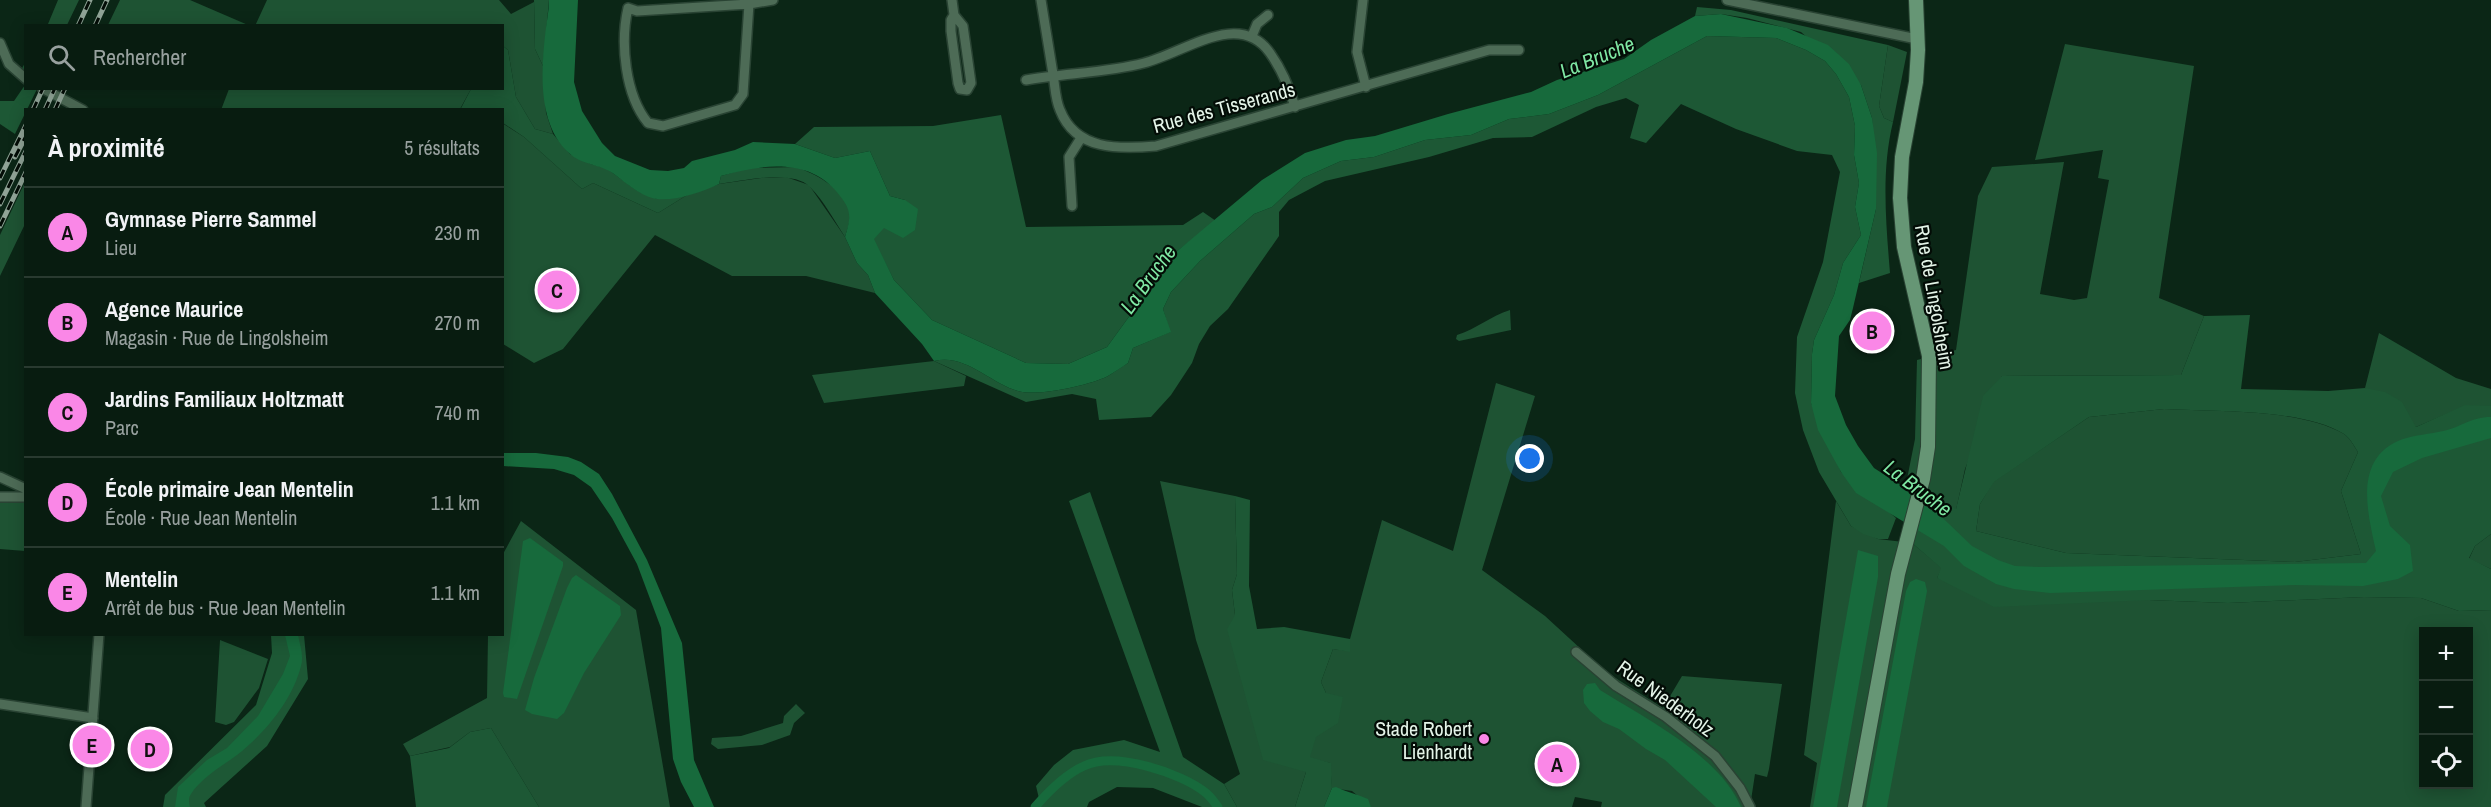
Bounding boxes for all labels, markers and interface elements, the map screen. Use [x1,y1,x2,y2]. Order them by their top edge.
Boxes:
search box [24,24,504,90]
water label: La Bruche [1555,29,1639,85]
icon: search [45,41,78,74]
text: Rechercher [93,42,186,72]
street label: Rue des Tisserands [1150,75,1298,139]
text: À proximité [48,130,165,165]
text: 5 résultats [404,134,480,161]
text: Gymnase Pierre Sammel [105,204,317,234]
text: A [62,219,73,246]
text: 230 m [434,219,480,246]
street label: Rue de Lingolsheim [1909,222,1961,372]
text: Lieu [105,234,137,261]
water label: La Bruche [1113,239,1183,319]
pin: C [538,268,576,312]
text: Agence Maurice [105,294,243,324]
pin: B [1852,308,1892,354]
text: B [62,309,73,336]
text: 270 m [434,309,480,336]
text: Magasin · Rue de Lingolsheim [105,324,328,351]
text: Jardins Familiaux Holtzmatt [105,384,344,414]
text: C [62,399,73,426]
text: 740 m [434,399,480,426]
text: Parc [105,414,139,441]
your location [1515,444,1544,473]
water label: La Bruche [1878,453,1958,523]
text: École primaire Jean Mentelin [105,474,354,504]
text: D [62,489,73,516]
text: 1.1 km [431,489,480,516]
text: École · Rue Jean Mentelin [105,504,297,531]
text: Mentelin [105,564,178,594]
text: E [62,579,73,606]
text: 1.1 km [431,579,480,606]
text: Arrêt de bus · Rue Jean Mentelin [105,594,346,621]
map controls [2419,627,2473,789]
button: + [2419,627,2473,681]
street label: Rue Niederholz [1612,654,1720,742]
button: − [2419,681,2473,735]
place label: Stade Robert Lienhardt [1375,715,1472,765]
pin: E [72,722,112,768]
pin: D [130,726,170,771]
marker: Stade Robert Lienhardt [1477,732,1491,746]
button: locate [2419,735,2473,789]
pin: A [1538,742,1576,786]

